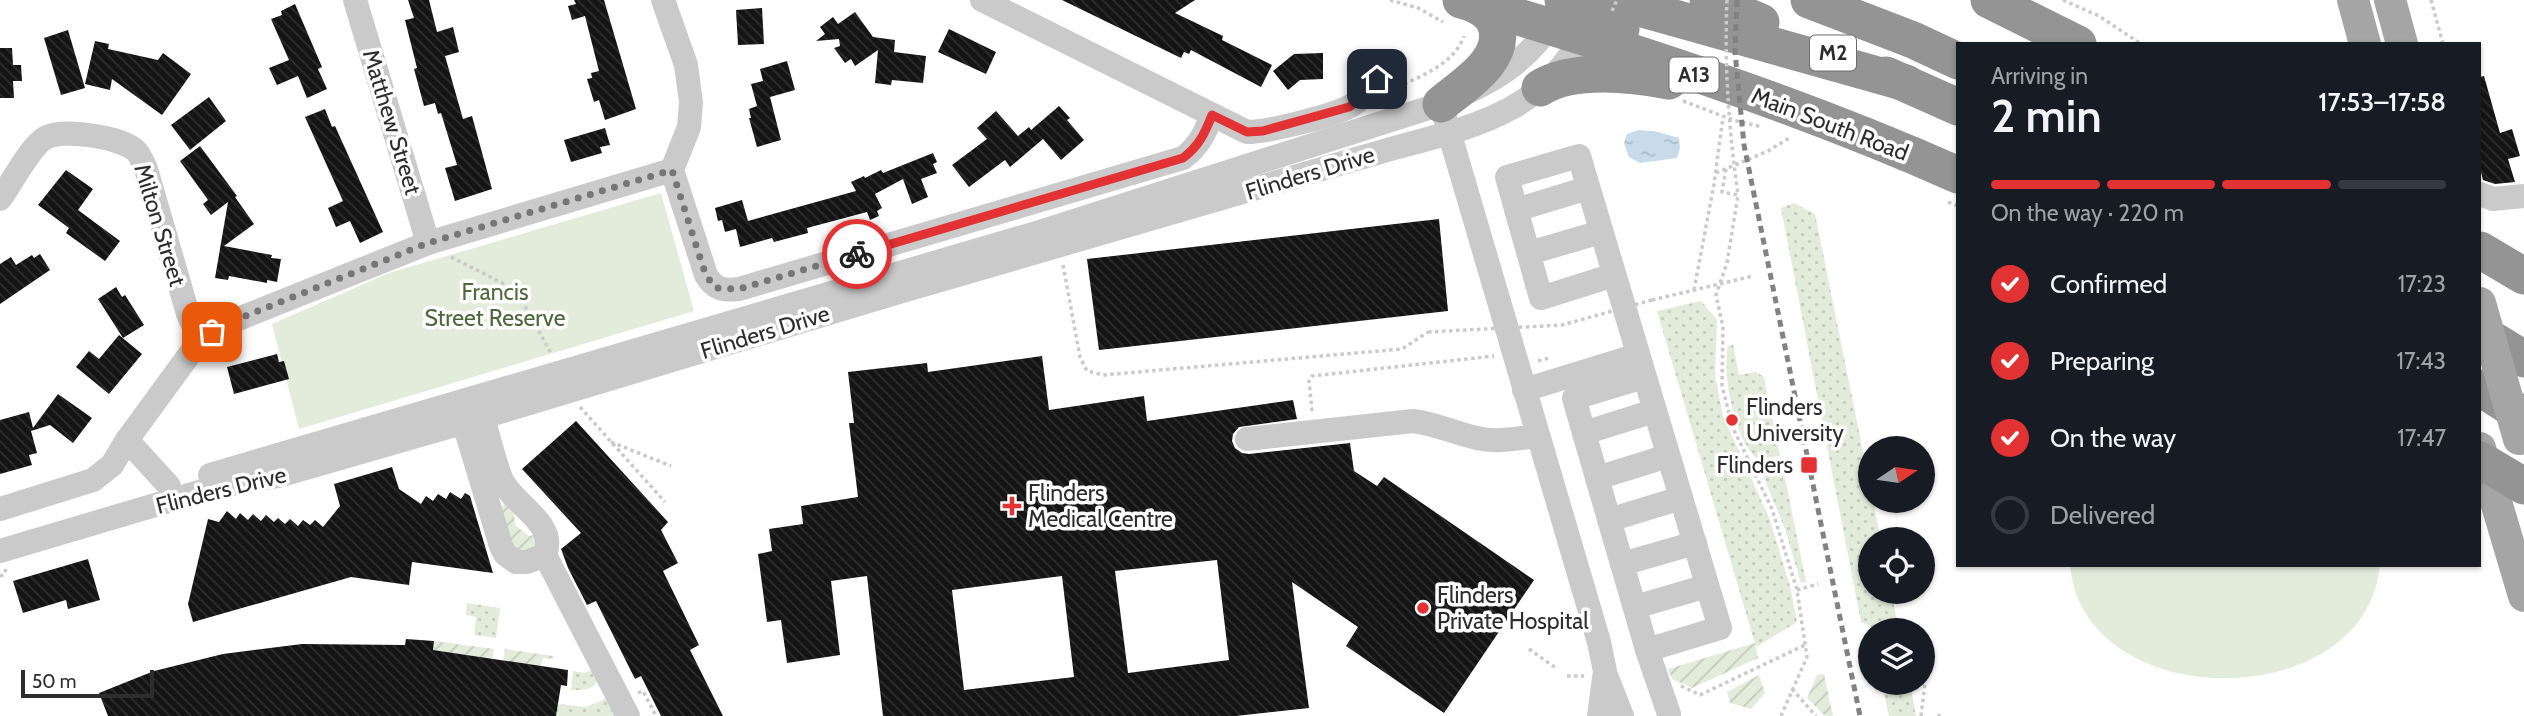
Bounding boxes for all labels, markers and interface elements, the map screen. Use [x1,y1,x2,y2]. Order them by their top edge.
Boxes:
road number: M2 [1810,36,1856,70]
street label: Matthew Street [357,46,427,198]
pin [1347,49,1407,109]
road number: A13 [1670,57,1718,92]
icon: home [1358,60,1396,98]
text: Arriving in [1991,62,2088,90]
street label: Main South Road [1748,81,1912,167]
text: 17:53–17:58 [2318,86,2446,118]
text: 2 min [1991,88,2102,144]
street label: Flinders Drive [1242,140,1378,206]
street label: Milton Street [128,161,192,290]
text: On the way · 220 m [1991,199,2184,227]
courier [822,219,892,289]
icon: bike [838,235,876,273]
icon: check [1991,265,2029,303]
text: Confirmed [2050,268,2167,300]
text: 17:23 [2398,270,2446,298]
park label: Francis Street Reserve [425,278,566,332]
street label: Flinders Drive [697,299,833,365]
pin [182,302,242,362]
icon: bag [193,313,231,351]
icon: check [1991,342,2029,380]
text: Preparing [2050,345,2154,377]
text: 17:43 [2396,347,2446,375]
place label: Flinders University [1746,393,1844,447]
marker: Flinders University [1724,412,1740,428]
icon: check [1991,419,2029,457]
text: On the way [2050,422,2176,454]
text: 17:47 [2397,424,2446,452]
north arrow [1858,436,1936,513]
map controls [1858,436,1935,695]
place label: Flinders [1716,451,1793,479]
marker: Flinders [1799,455,1819,475]
street label: Flinders Drive [153,460,289,520]
place label: Flinders Medical Centre [1028,479,1173,533]
marker: Flinders Medical Centre [1002,496,1022,516]
text: Delivered [2050,499,2155,531]
button: locate [1858,527,1935,604]
place label: Flinders Private Hospital [1437,581,1589,635]
marker: Flinders Private Hospital [1415,600,1431,616]
button: layers [1858,618,1935,695]
scale bar [21,667,154,699]
text: 50 m [32,670,76,693]

